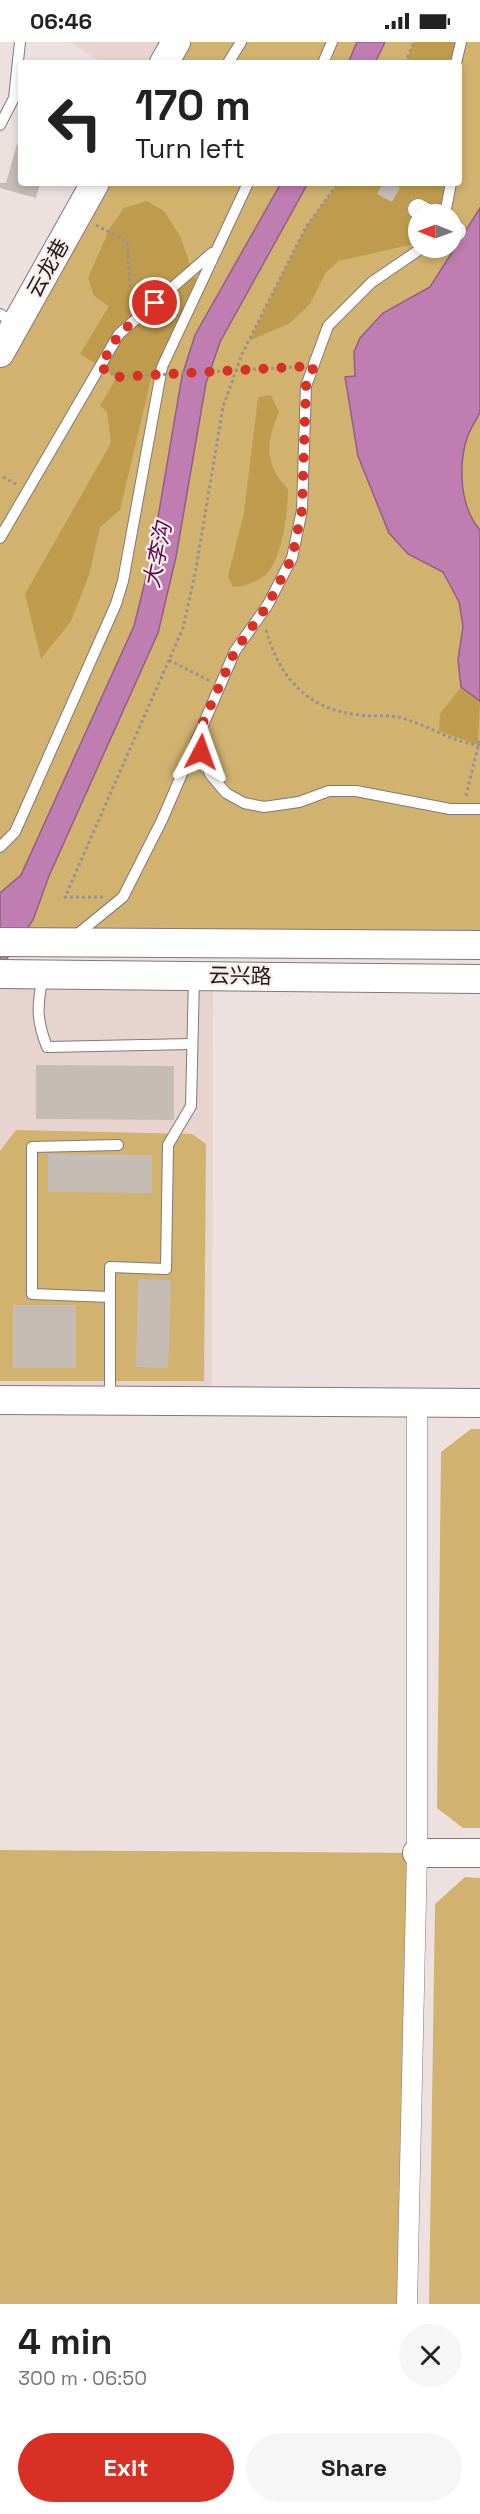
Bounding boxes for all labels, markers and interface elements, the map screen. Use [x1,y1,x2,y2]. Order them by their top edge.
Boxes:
text: 06:46 [30,7,92,35]
text: 170 m [135,79,251,132]
icon: left [36,84,114,162]
text: Turn left [135,131,245,166]
north arrow [408,204,462,258]
map controls [408,204,462,258]
street label: 云龙巷 [20,234,75,302]
pin [129,277,180,328]
icon: arrive [138,286,171,319]
water label: 大李沟 [137,518,177,590]
position arrow [169,720,233,784]
street label: 云兴路 [208,961,272,990]
text: 4 min [18,2319,113,2365]
button: close [399,2324,462,2387]
text: 300 m · 06:50 [18,2365,147,2391]
button: Exit [18,2433,234,2502]
button: Share [246,2433,462,2502]

